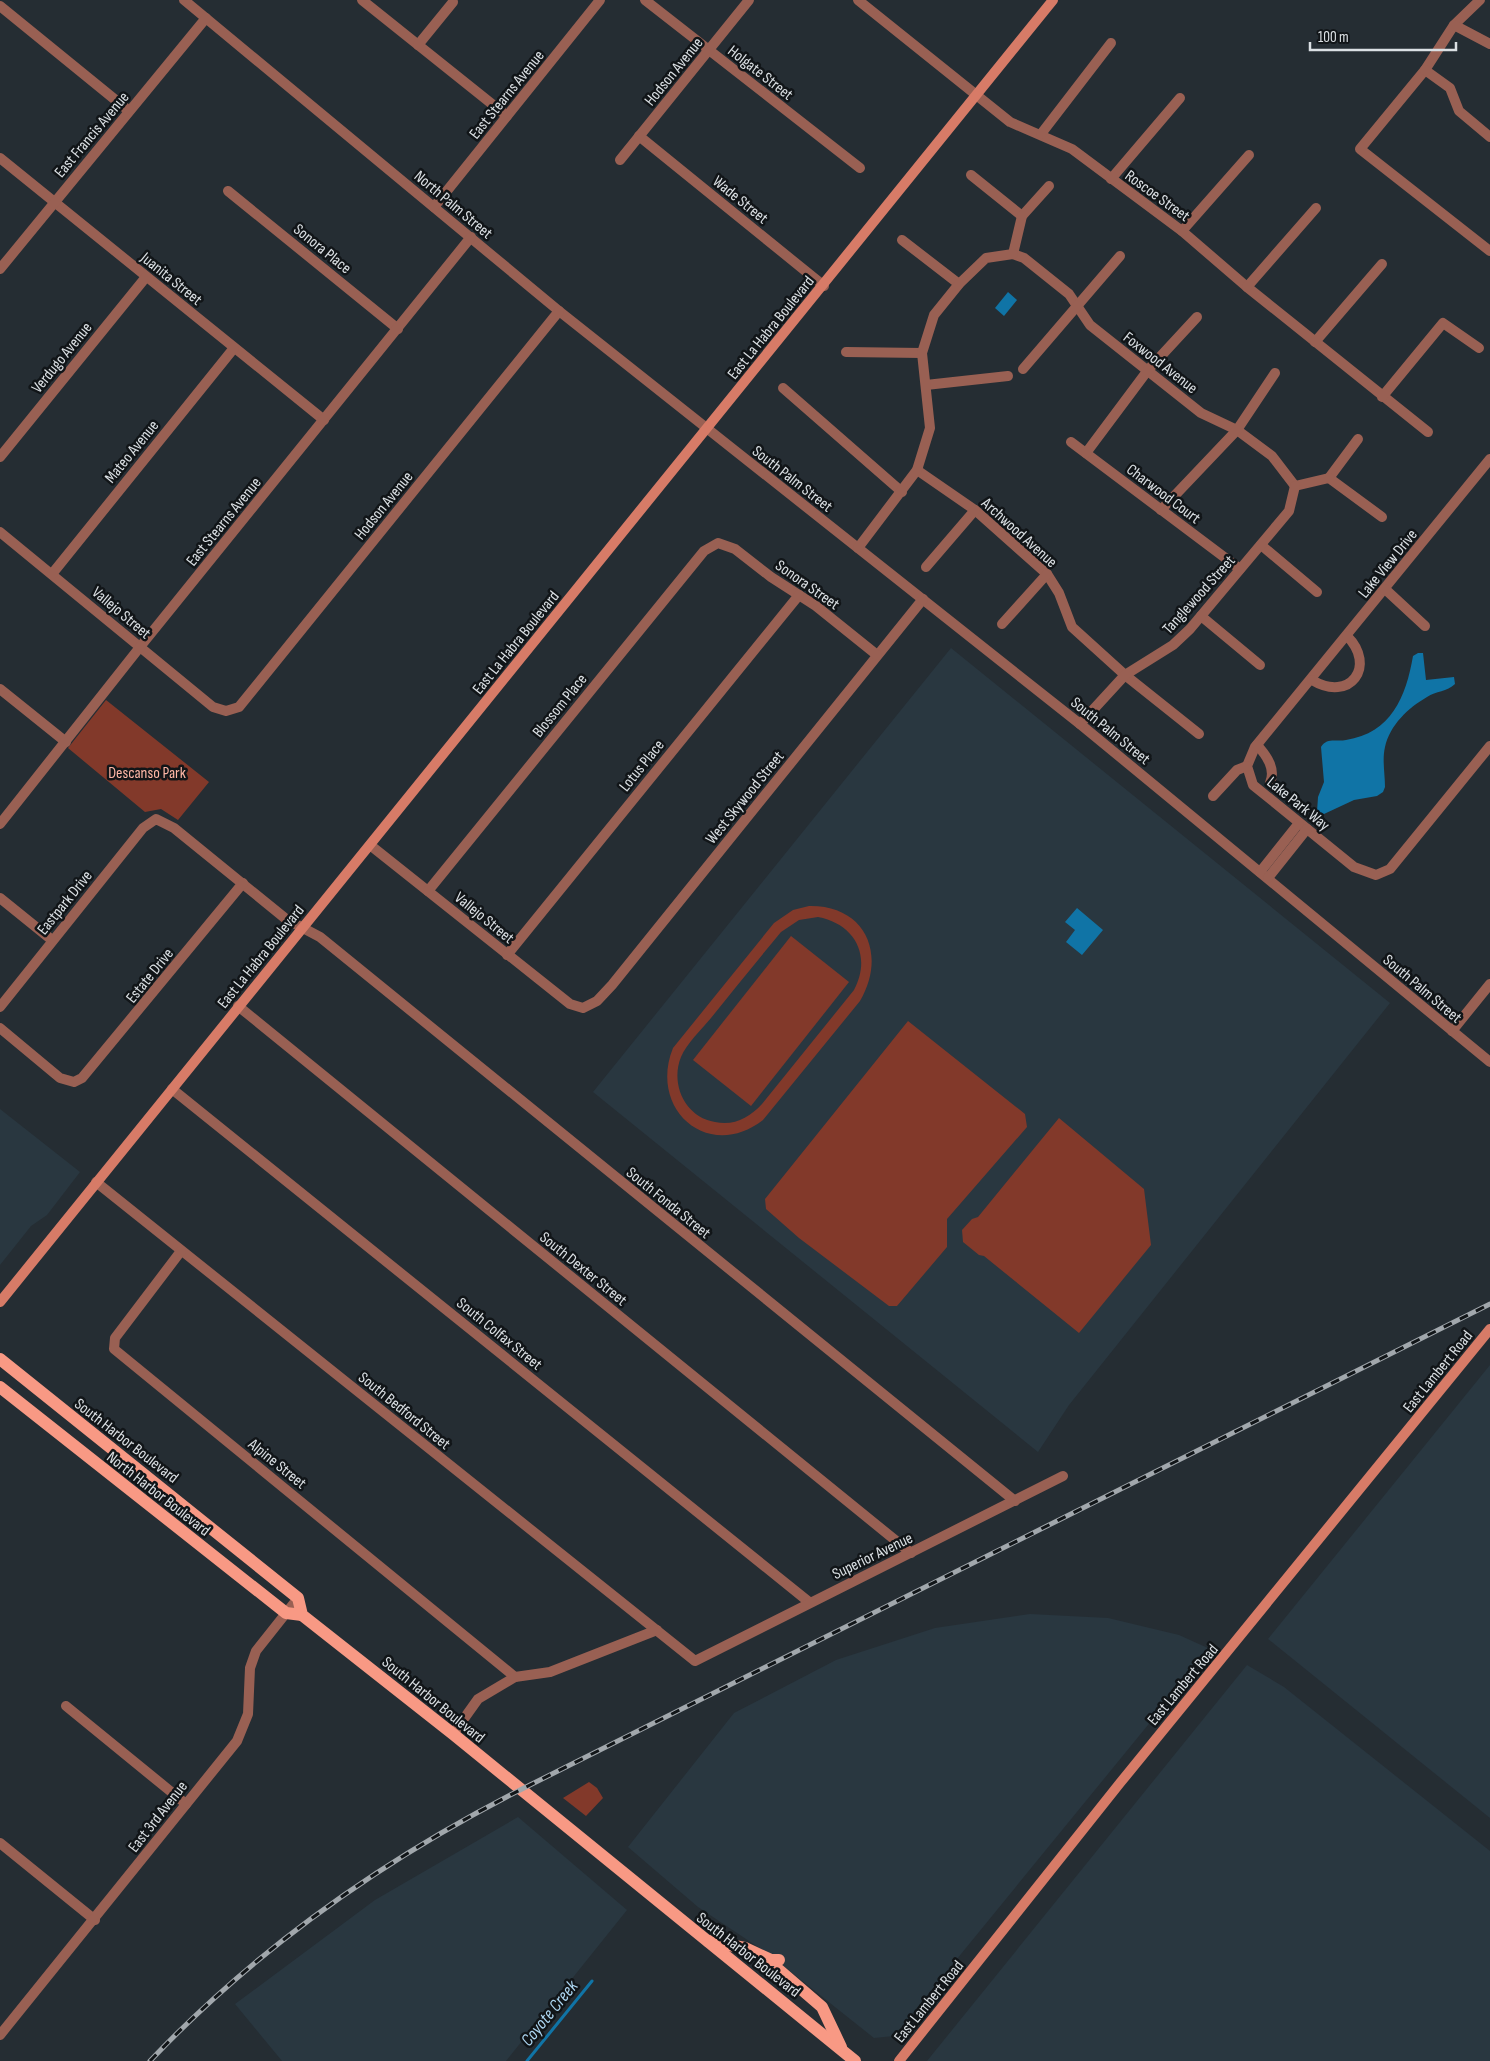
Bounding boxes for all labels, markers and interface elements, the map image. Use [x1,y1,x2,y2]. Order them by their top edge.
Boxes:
scale bar [1310,20,1456,52]
text: 100 m [1318,28,1349,47]
street label: Hodson Avenue [641,34,707,110]
street label: Holgate Street [724,42,797,105]
street label: East Stearns Avenue [466,47,549,143]
street label: East Francis Avenue [51,88,133,182]
street label: Roscoe Street [1121,166,1193,226]
street label: North Palm Street [410,167,496,243]
street label: Wade Street [709,172,772,228]
street label: Sonora Place [289,220,355,278]
street label: Juanita Street [136,248,206,310]
street label: East La Habra Boulevard [724,273,819,383]
street label: Verdugo Avenue [28,319,96,397]
street label: Foxwood Avenue [1119,328,1201,398]
street label: Mateo Avenue [101,417,163,487]
street label: South Palm Street [748,442,836,517]
street label: Charwood Court [1122,460,1204,528]
street label: Hodson Avenue [351,468,417,544]
street label: East Stearns Avenue [183,474,266,570]
street label: Archwood Avenue [976,494,1061,572]
street label: Lake View Drive [1355,526,1422,602]
street label: Tanglewood Street [1159,552,1239,638]
street label: Sonora Street [771,556,843,614]
street label: Vallejo Street [88,583,154,643]
street label: East La Habra Boulevard [469,588,564,698]
street label: Blossom Place [529,670,592,742]
street label: South Palm Street [1066,693,1154,769]
street label: Lotus Place [616,736,669,796]
street label: West Skywood Street [702,748,789,848]
park label: Descanso Park [108,764,186,783]
street label: Lake Park Way [1263,773,1333,835]
street label: Eastpark Drive [34,867,97,939]
street label: Vallejo Street [450,888,518,948]
street label: East La Habra Boulevard [214,902,309,1012]
street label: Estate Drive [122,945,178,1007]
street label: South Palm Street [1379,951,1465,1028]
street label: South Fonda Street [622,1163,714,1243]
street label: South Dexter Street [536,1228,631,1310]
street label: South Colfax Street [452,1294,546,1375]
street label: East Lambert Road [1399,1327,1477,1417]
street label: South Bedford Street [354,1368,454,1454]
street label: South Harbor Boulevard [70,1395,182,1488]
street label: Alpine Street [243,1434,310,1493]
street label: North Harbor Boulevard [103,1448,214,1540]
street label: Superior Avenue [829,1529,916,1584]
street label: East Lambert Road [1144,1641,1223,1729]
street label: South Harbor Boulevard [378,1653,488,1747]
street label: East 3rd Avenue [125,1778,192,1856]
street label: South Harbor Boulevard [692,1909,804,2002]
street label: East Lambert Road [890,1957,968,2047]
water label: Coyote Creek [516,1975,583,2050]

